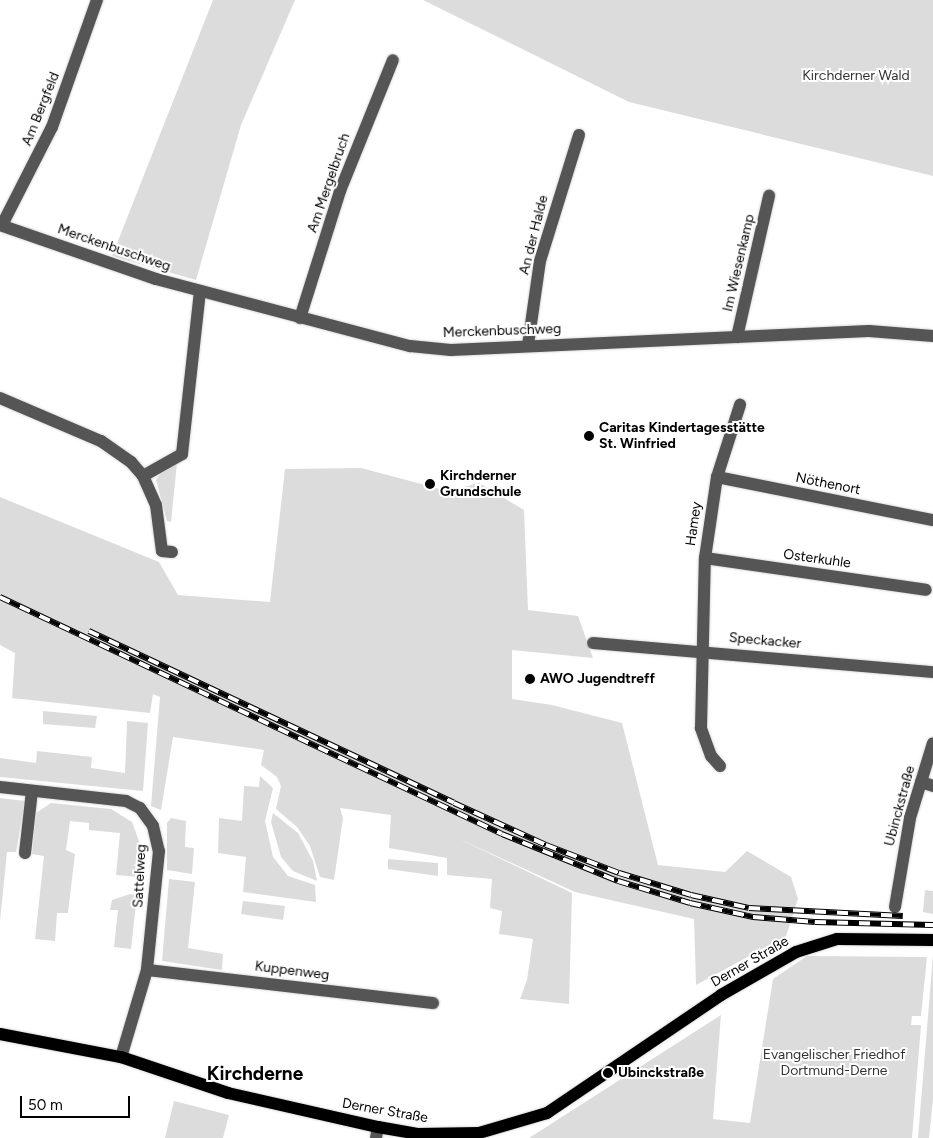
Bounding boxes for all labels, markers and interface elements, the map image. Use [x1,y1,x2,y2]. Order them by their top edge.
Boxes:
park label: Kirchderner Wald [802,68,910,84]
street label: Am Bergfeld [19,70,63,148]
street label: Am Mergelbruch [304,131,354,235]
street label: An der Halde [516,193,552,277]
street label: Im Wiesenkamp [720,213,758,313]
street label: Merckenbuschweg [55,221,173,275]
street label: Merckenbuschweg [443,321,561,341]
place label: Caritas Kindertagesstätte St. Winfried [599,420,765,452]
marker: Caritas Kindertagesstätte St. Winfried [583,430,595,442]
place label: Kirchderner Grundschule [440,468,521,501]
street label: Nöthenort [794,469,862,499]
marker: Kirchderner Grundschule [424,478,436,490]
street label: Hamey [683,501,705,547]
street label: Osterkuhle [782,546,852,572]
street label: Speckacker [728,629,802,653]
place label: AWO Jugendtreff [540,671,655,687]
marker: AWO Jugendtreff [524,673,536,685]
street label: Ubinckstraße [881,764,919,848]
street label: Sattelweg [130,844,150,908]
street label: Derner Straße [708,933,792,991]
street label: Kuppenweg [254,958,330,984]
park label: Evangelischer Friedhof Dortmund-Derne [763,1047,905,1080]
district label: Kirchderne [207,1063,303,1085]
place label: Ubinckstraße [618,1065,704,1081]
marker: Ubinckstraße [602,1067,614,1079]
scale bar [22,1086,132,1118]
street label: Derner Straße [341,1095,429,1127]
text: 50 m [28,1096,63,1114]

